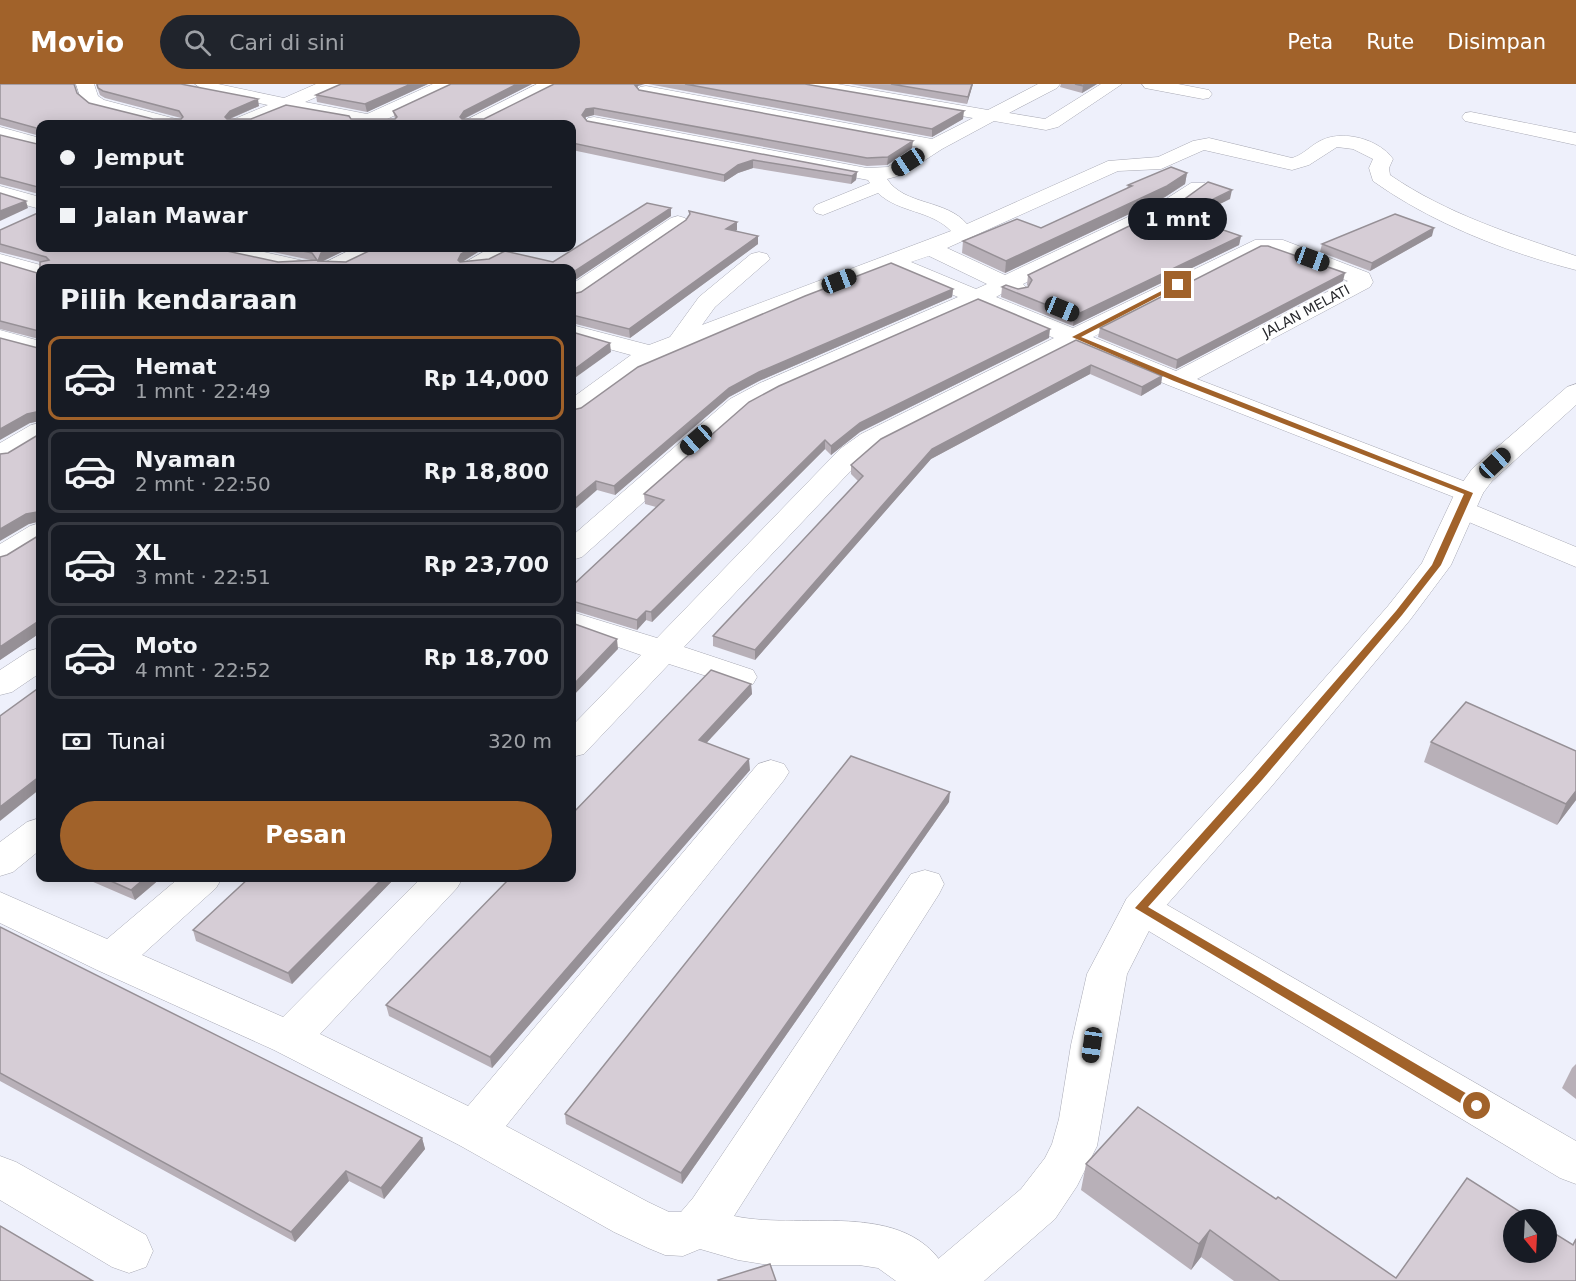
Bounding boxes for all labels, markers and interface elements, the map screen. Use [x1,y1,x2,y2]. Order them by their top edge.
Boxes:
search box [160,15,580,69]
text: Movio [30,26,124,59]
icon: search [181,26,214,59]
text: Cari di sini [229,30,345,55]
text: Peta [1287,30,1333,54]
text: Rute [1366,30,1414,54]
text: Disimpan [1447,30,1546,54]
text: Jemput [96,145,184,170]
car [888,145,928,179]
callout: 1 mnt [1128,198,1228,240]
text: Jalan Mawar [96,203,248,228]
text: 1 mnt [1145,207,1210,231]
car [1292,244,1332,274]
car [819,266,859,296]
route end [1164,271,1191,298]
street label: JALAN MELATI [1259,281,1352,341]
text: Pilih kendaraan [60,284,297,315]
car [1042,294,1082,324]
icon: car [63,351,117,405]
text: Hemat [135,354,217,379]
text: Rp 14,000 [424,366,549,391]
text: 1 mnt · 22:49 [135,379,271,403]
car [677,421,715,459]
icon: car [63,444,117,498]
car [1476,444,1514,482]
text: Nyaman [135,447,236,472]
text: Rp 18,800 [424,459,549,484]
text: 2 mnt · 22:50 [135,472,271,496]
icon: car [63,537,117,591]
text: XL [135,540,166,565]
text: Rp 23,700 [424,552,549,577]
text: 3 mnt · 22:51 [135,565,271,589]
icon: car [63,630,117,684]
text: Moto [135,633,198,658]
text: Rp 18,700 [424,645,549,670]
text: 4 mnt · 22:52 [135,658,271,682]
icon: cash [60,725,93,758]
text: Tunai [108,729,166,754]
text: 320 m [488,729,552,753]
button: Pesan [60,801,552,870]
car [1081,1026,1103,1064]
route start [1463,1092,1490,1119]
north arrow [1503,1209,1557,1263]
map controls [1503,1209,1557,1263]

